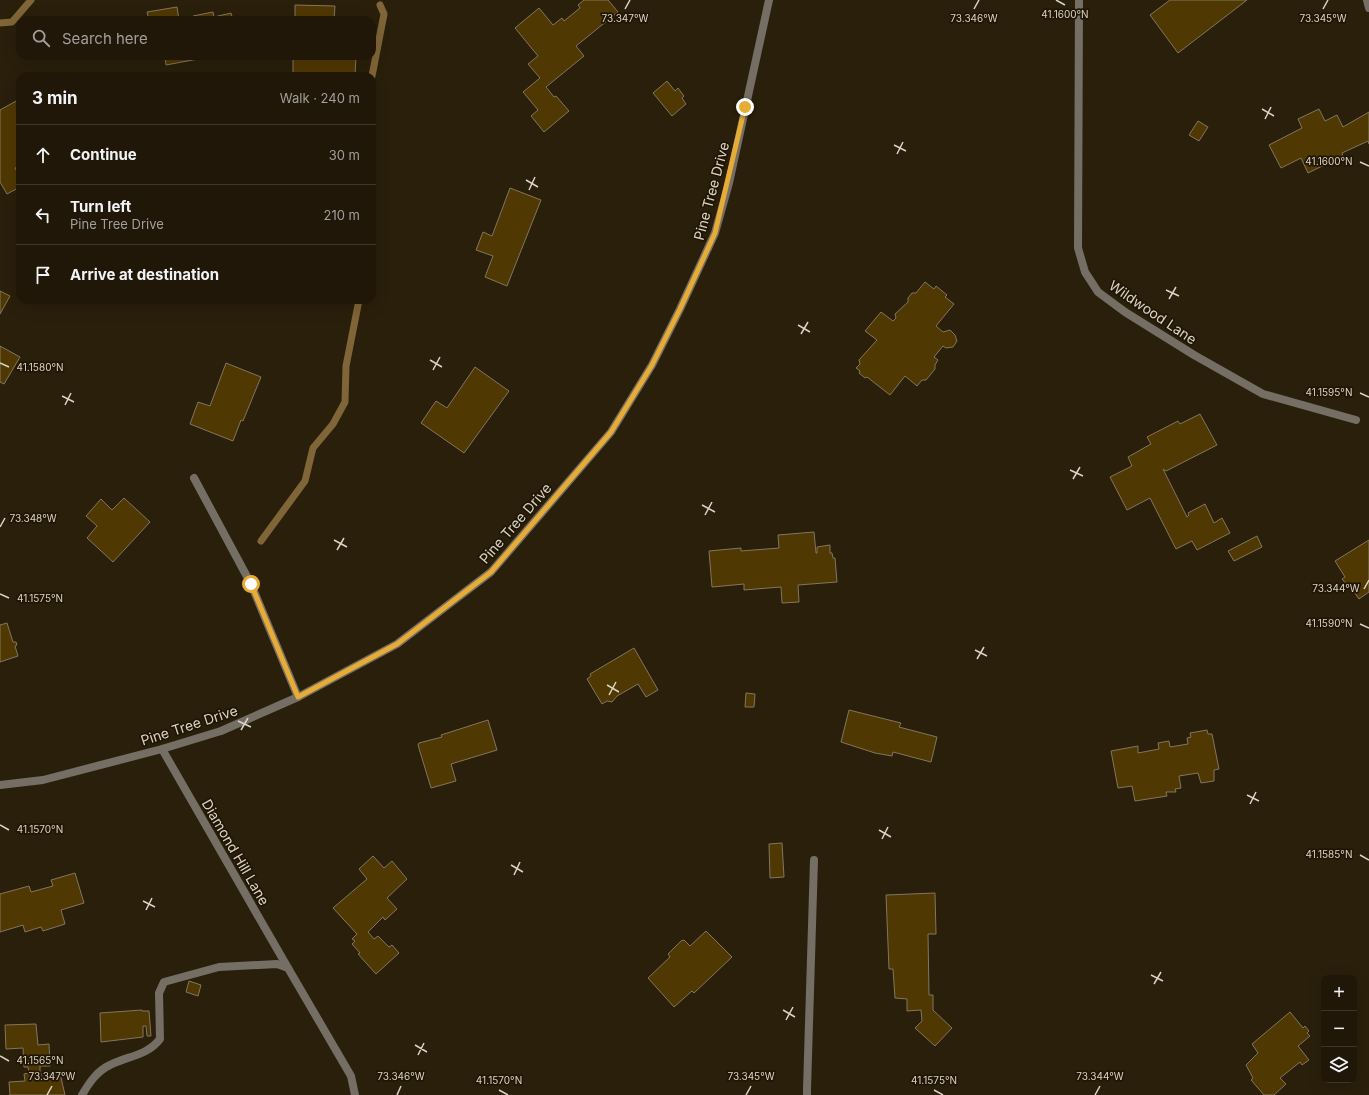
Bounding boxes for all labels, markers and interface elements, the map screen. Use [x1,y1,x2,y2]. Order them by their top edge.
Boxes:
text: 41.1600°N [1041,8,1089,20]
text: 73.347°W [602,12,649,24]
text: 73.346°W [950,12,998,24]
text: 73.345°W [1299,12,1347,24]
search box [16,16,376,60]
icon: search [30,27,52,49]
text: Search here [62,29,148,48]
text: 3 min [32,88,78,108]
text: Walk · 240 m [280,90,360,106]
route end [736,98,754,116]
street label: Pine Tree Drive [690,140,732,242]
icon: ahead [32,144,54,166]
text: Continue [70,145,137,164]
text: 30 m [329,147,360,163]
text: 41.1600°N [1305,155,1353,167]
text: Turn left [70,197,131,216]
icon: left [32,204,54,226]
text: 210 m [324,207,360,223]
text: Pine Tree Drive [70,216,164,232]
icon: arrive [32,264,54,286]
text: Arrive at destination [70,265,219,284]
street label: Wildwood Lane [1106,276,1200,348]
text: 41.1580°N [16,361,64,373]
text: 41.1595°N [1306,386,1352,398]
street label: Pine Tree Drive [475,479,555,567]
text: 73.348°W [9,512,57,524]
route start [242,575,260,593]
text: 73.344°W [1312,582,1360,594]
text: 41.1575°N [17,592,63,604]
text: 41.1590°N [1305,617,1353,629]
street label: Pine Tree Drive [138,701,240,749]
street label: Diamond Hill Lane [199,796,273,908]
text: 41.1570°N [17,823,63,835]
text: 41.1585°N [1306,848,1352,860]
map controls [1321,975,1357,1083]
button: + [1321,975,1357,1011]
button: − [1321,1011,1357,1047]
button: layers [1321,1047,1357,1083]
text: 41.1565°N [17,1054,63,1066]
text: 73.347°W [29,1070,76,1082]
text: 73.346°W [377,1070,425,1082]
text: 73.345°W [727,1070,775,1082]
text: 73.344°W [1076,1070,1124,1082]
text: 41.1570°N [476,1074,522,1086]
text: 41.1575°N [911,1074,957,1086]

